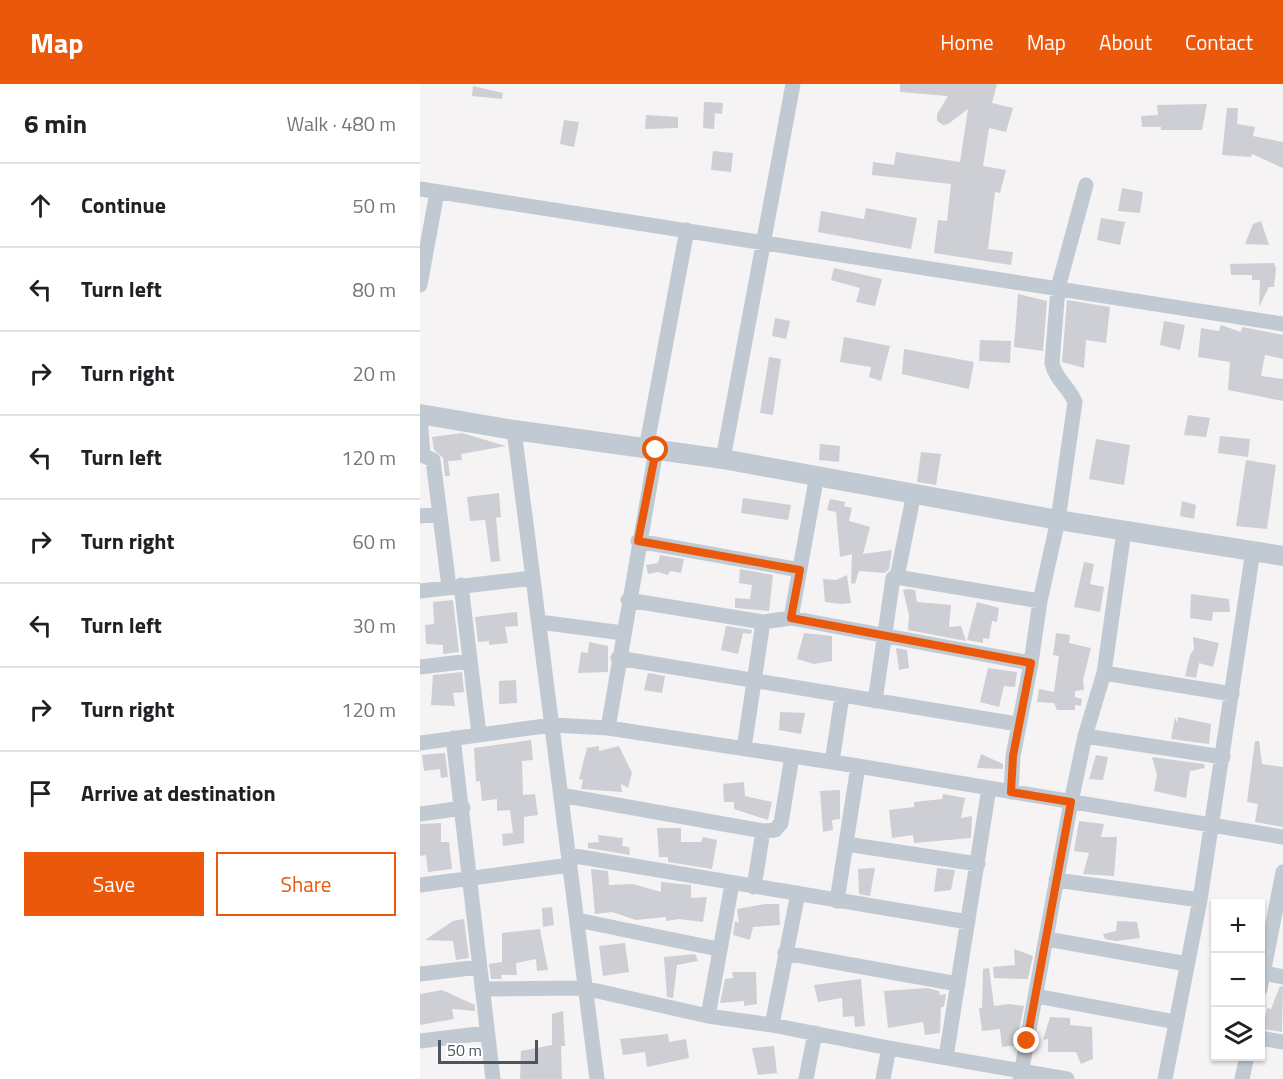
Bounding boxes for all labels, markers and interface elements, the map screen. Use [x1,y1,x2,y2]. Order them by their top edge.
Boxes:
text: Map [30,21,84,64]
text: Home [940,26,994,58]
text: Map [1027,26,1066,58]
text: About [1099,26,1152,58]
text: Contact [1185,26,1253,58]
text: 6 min [24,104,87,143]
text: Walk · 480 m [287,108,396,139]
text: Continue [81,188,166,222]
icon: ahead [24,189,57,222]
text: 50 m [352,190,396,221]
text: Turn left [81,272,162,306]
icon: left [24,273,57,306]
text: 80 m [352,274,396,305]
text: Turn right [81,356,175,390]
icon: right [24,357,57,390]
text: 20 m [352,358,396,389]
route start [642,436,668,462]
text: Turn left [81,440,162,474]
icon: left [24,441,57,474]
text: 120 m [341,442,396,473]
text: Turn right [81,524,175,558]
icon: right [24,525,57,558]
text: 60 m [352,526,396,557]
text: Turn left [81,608,162,642]
icon: left [24,609,57,642]
text: 30 m [352,610,396,641]
text: Turn right [81,692,175,726]
icon: right [24,693,57,726]
text: 120 m [341,694,396,725]
text: Arrive at destination [81,776,276,810]
icon: arrive [24,777,57,810]
button: Save [24,852,204,916]
button: Share [216,852,396,916]
map controls [1211,899,1265,1061]
button: + [1211,899,1265,953]
button: − [1211,953,1265,1007]
button: layers [1211,1007,1265,1061]
route end [1013,1027,1039,1053]
scale bar [438,1037,538,1064]
text: 50 m [447,1038,482,1062]

